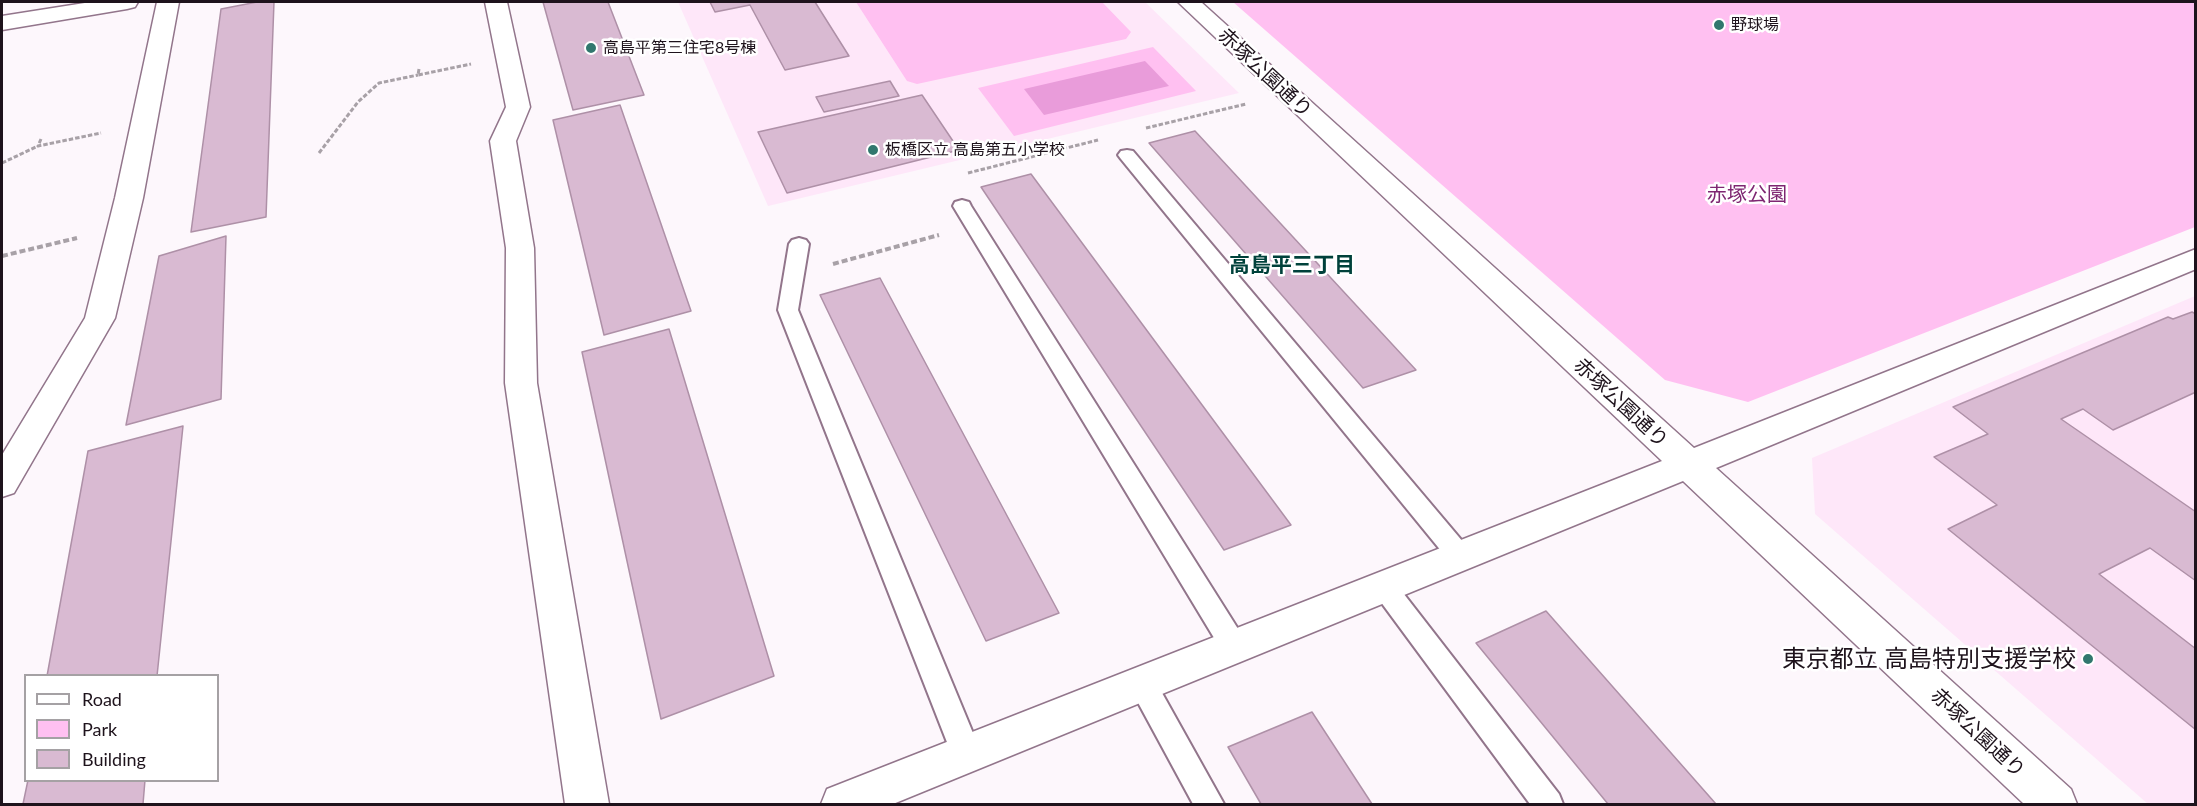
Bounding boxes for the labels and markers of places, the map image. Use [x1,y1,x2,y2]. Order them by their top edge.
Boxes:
place label: 野球場 [1731,15,1779,35]
marker: 野球場 [1712,18,1726,32]
place label: 高島平第三住宅8号棟 [603,38,756,58]
marker: 高島平第三住宅8号棟 [584,41,598,55]
place label: 板橋区立 高島第五小学校 [885,140,1065,160]
marker: 板橋区立 高島第五小学校 [866,143,880,157]
place label: 東京都立 高島特別支援学校 [1782,645,2076,673]
marker: 東京都立 高島特別支援学校 [2081,652,2095,666]

